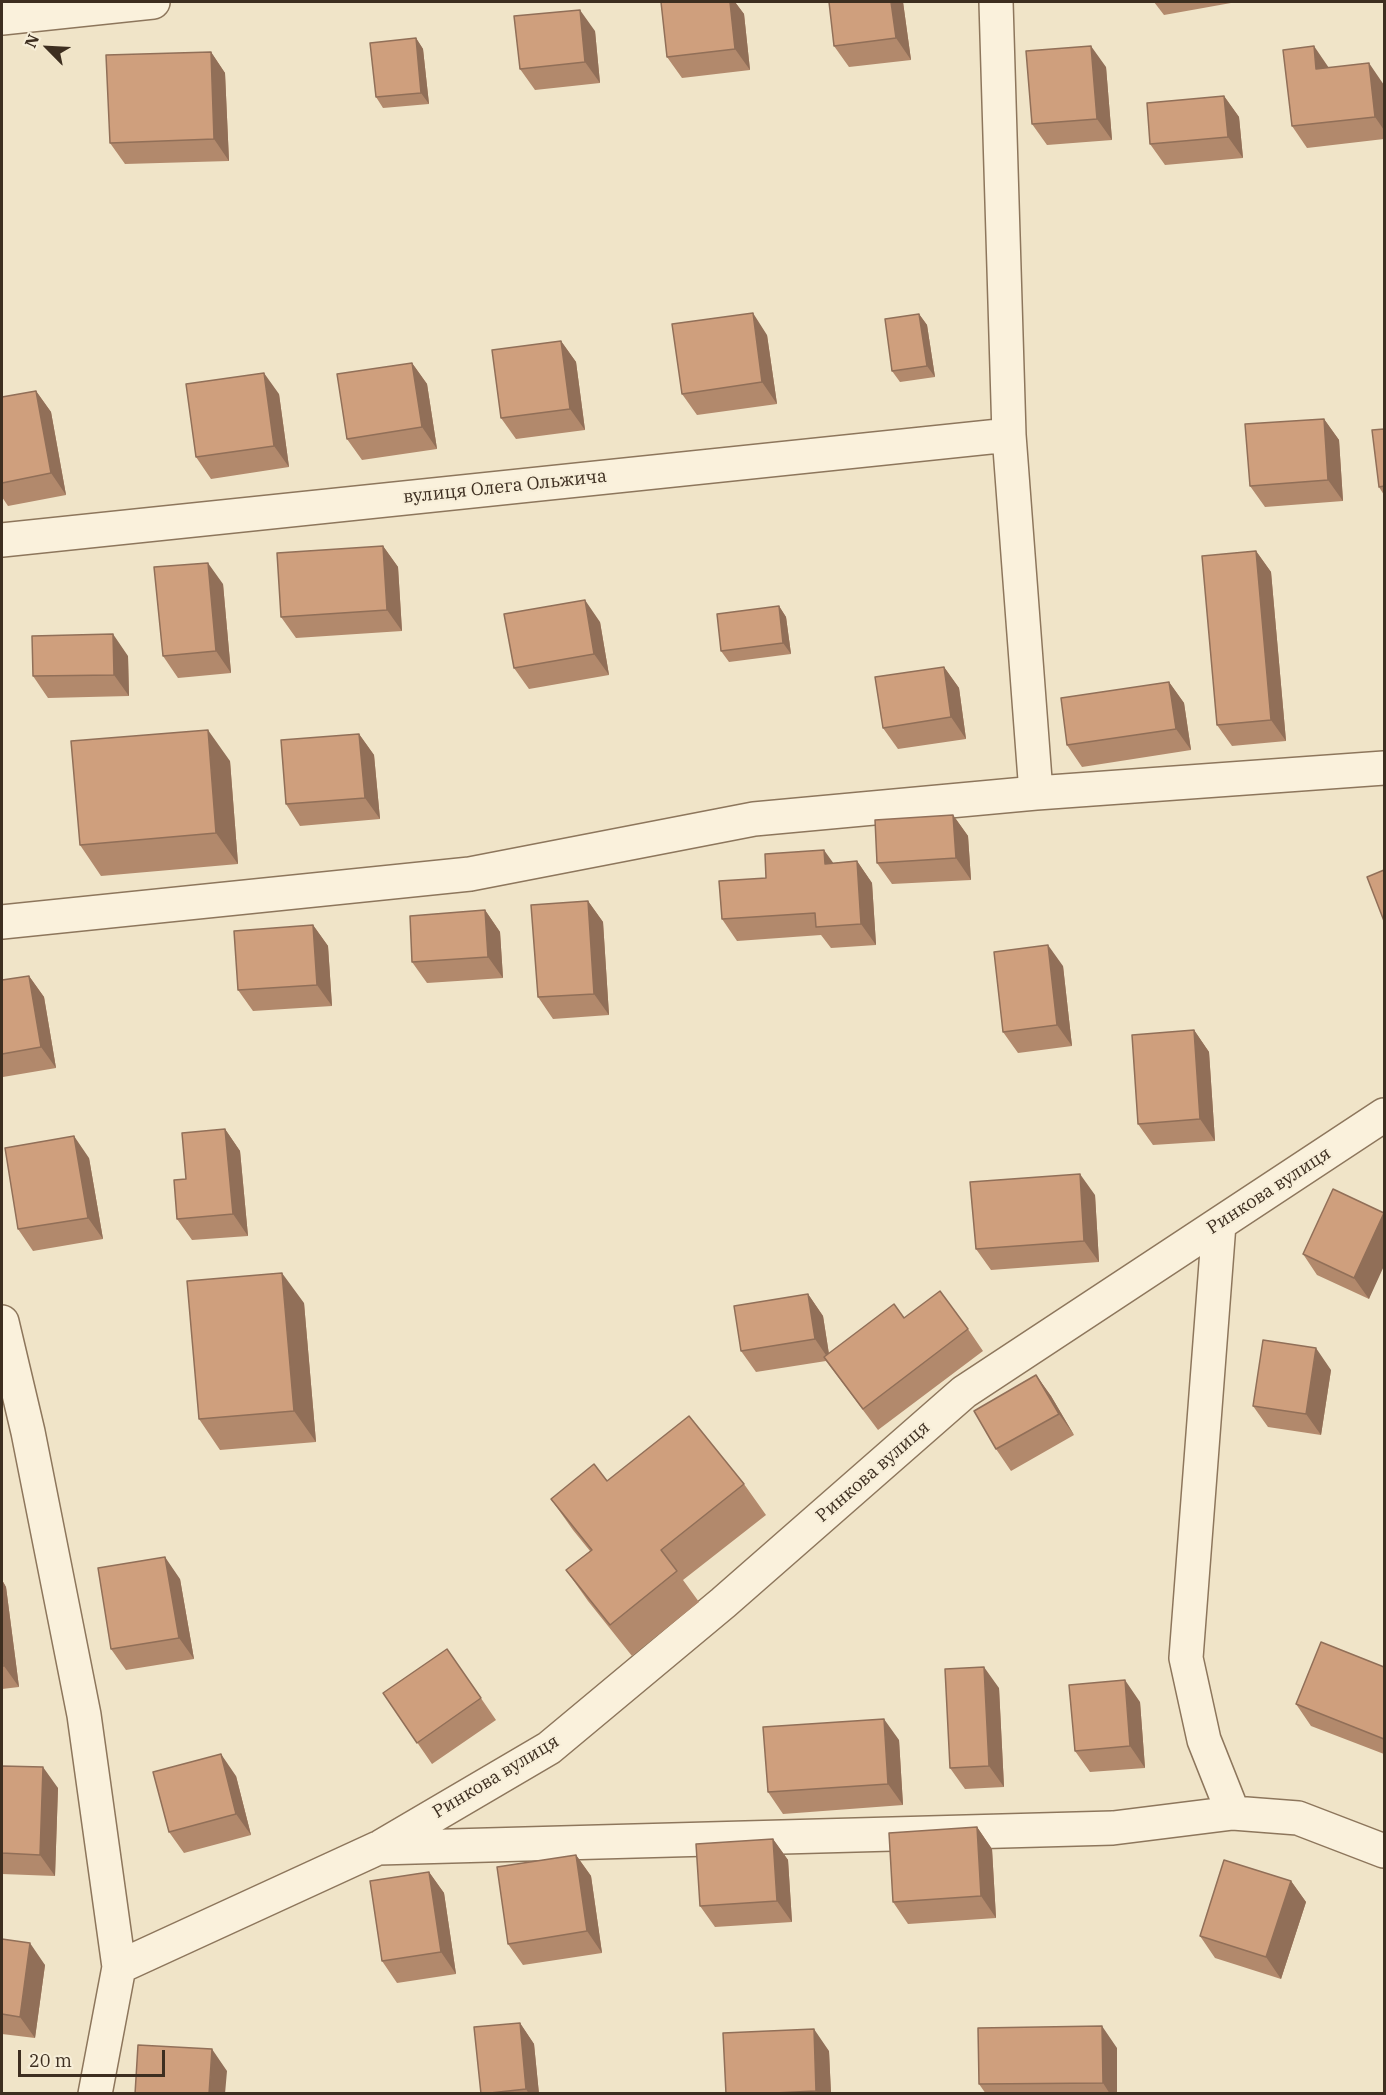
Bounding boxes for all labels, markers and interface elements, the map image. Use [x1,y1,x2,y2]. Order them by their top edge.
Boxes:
north arrow [18,18,78,78]
text: N [20,31,43,51]
street label: вулиця Олега Ольжича [402,466,608,508]
street label: Ринкова вулиця [1203,1143,1335,1239]
street label: Ринкова вулиця [812,1417,934,1527]
street label: Ринкова вулиця [429,1731,563,1823]
scale bar [21,2038,168,2076]
text: 20 m [29,2049,72,2072]

